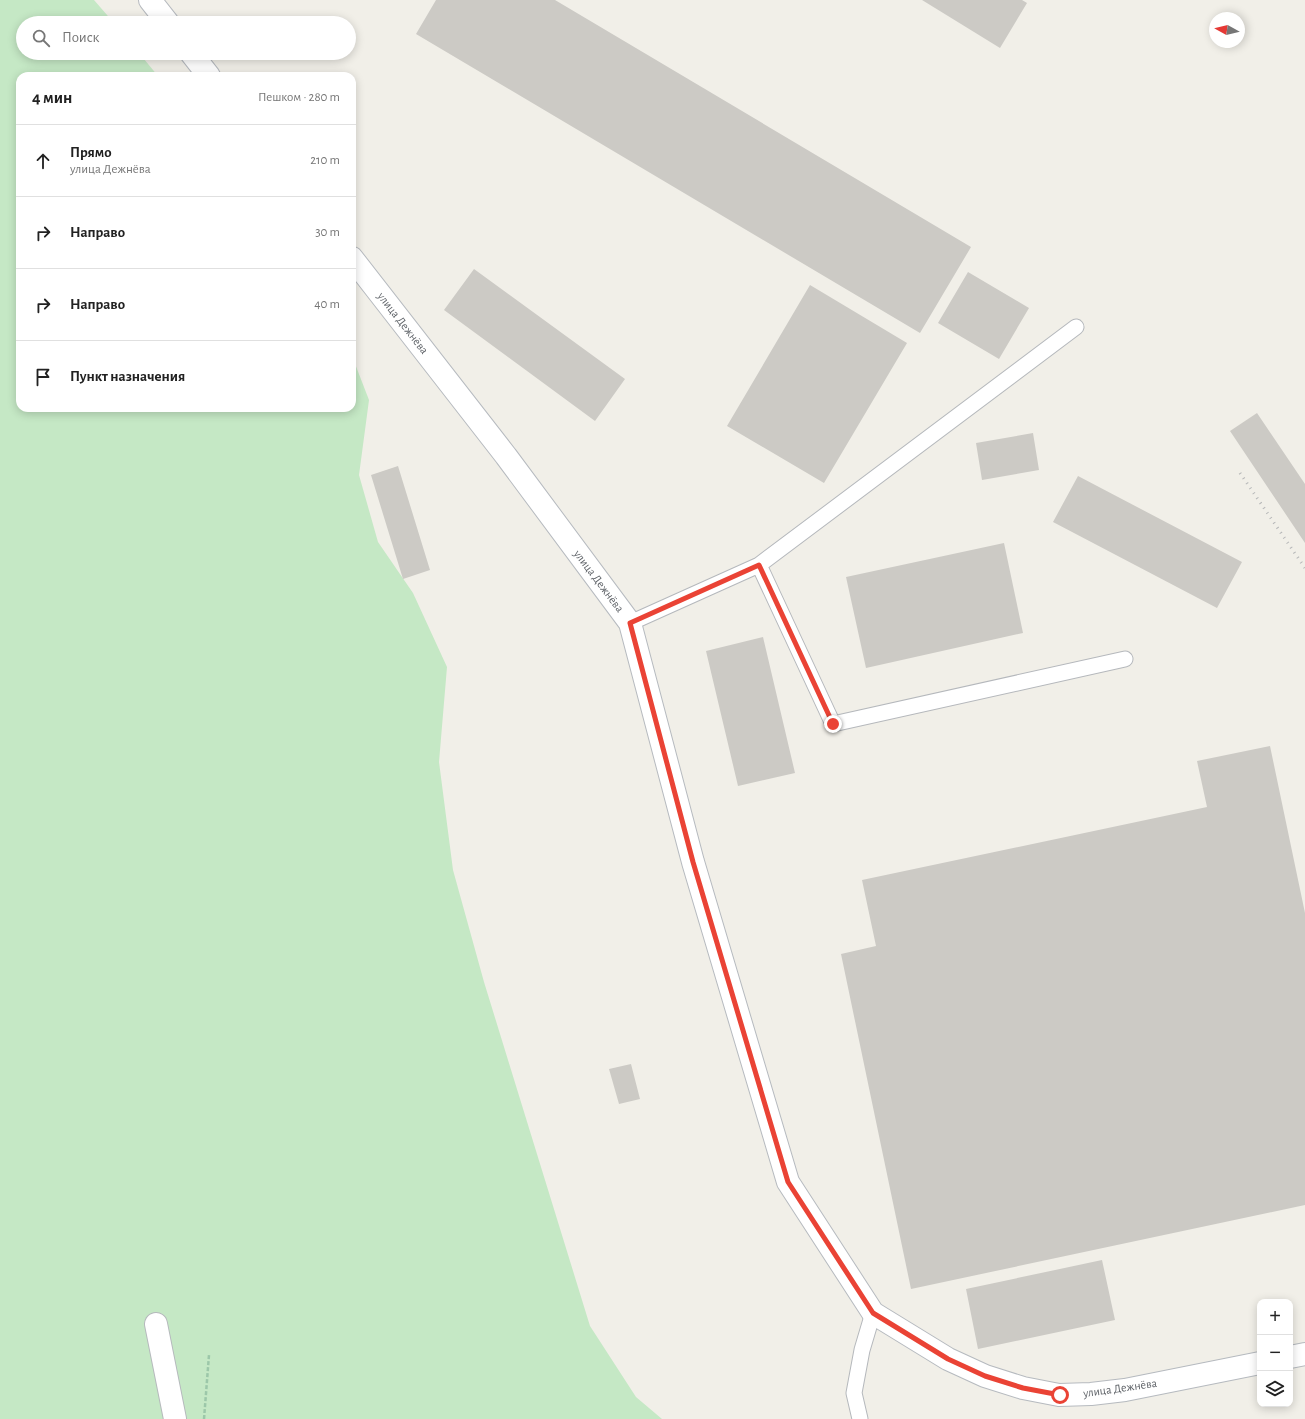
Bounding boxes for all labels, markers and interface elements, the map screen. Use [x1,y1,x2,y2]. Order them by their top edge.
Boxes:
north arrow [1209,12,1245,48]
search box [16,16,356,60]
icon: search [30,27,52,49]
text: Поиск [62,30,100,45]
text: 4 мин [32,89,72,106]
text: Пешком · 280 m [258,91,340,104]
text: Прямо [70,145,112,160]
icon: ahead [32,150,54,172]
text: 210 m [310,154,340,167]
text: улица Дежнёва [70,163,151,176]
icon: right [32,222,54,244]
text: Направо [70,225,125,240]
text: 30 m [315,226,340,239]
street label: улица Дежнёва [374,289,431,357]
icon: right [32,294,54,316]
text: Направо [70,297,125,312]
text: 40 m [314,298,340,311]
icon: arrive [32,366,54,388]
text: Пункт назначения [70,369,185,384]
street label: улица Дежнёва [570,547,627,615]
route end [824,715,842,733]
map controls [1257,1299,1293,1407]
button: + [1257,1299,1293,1335]
button: − [1257,1335,1293,1371]
button: layers [1257,1371,1293,1407]
street label: улица Дежнёва [1081,1377,1158,1400]
route start [1051,1386,1069,1404]

